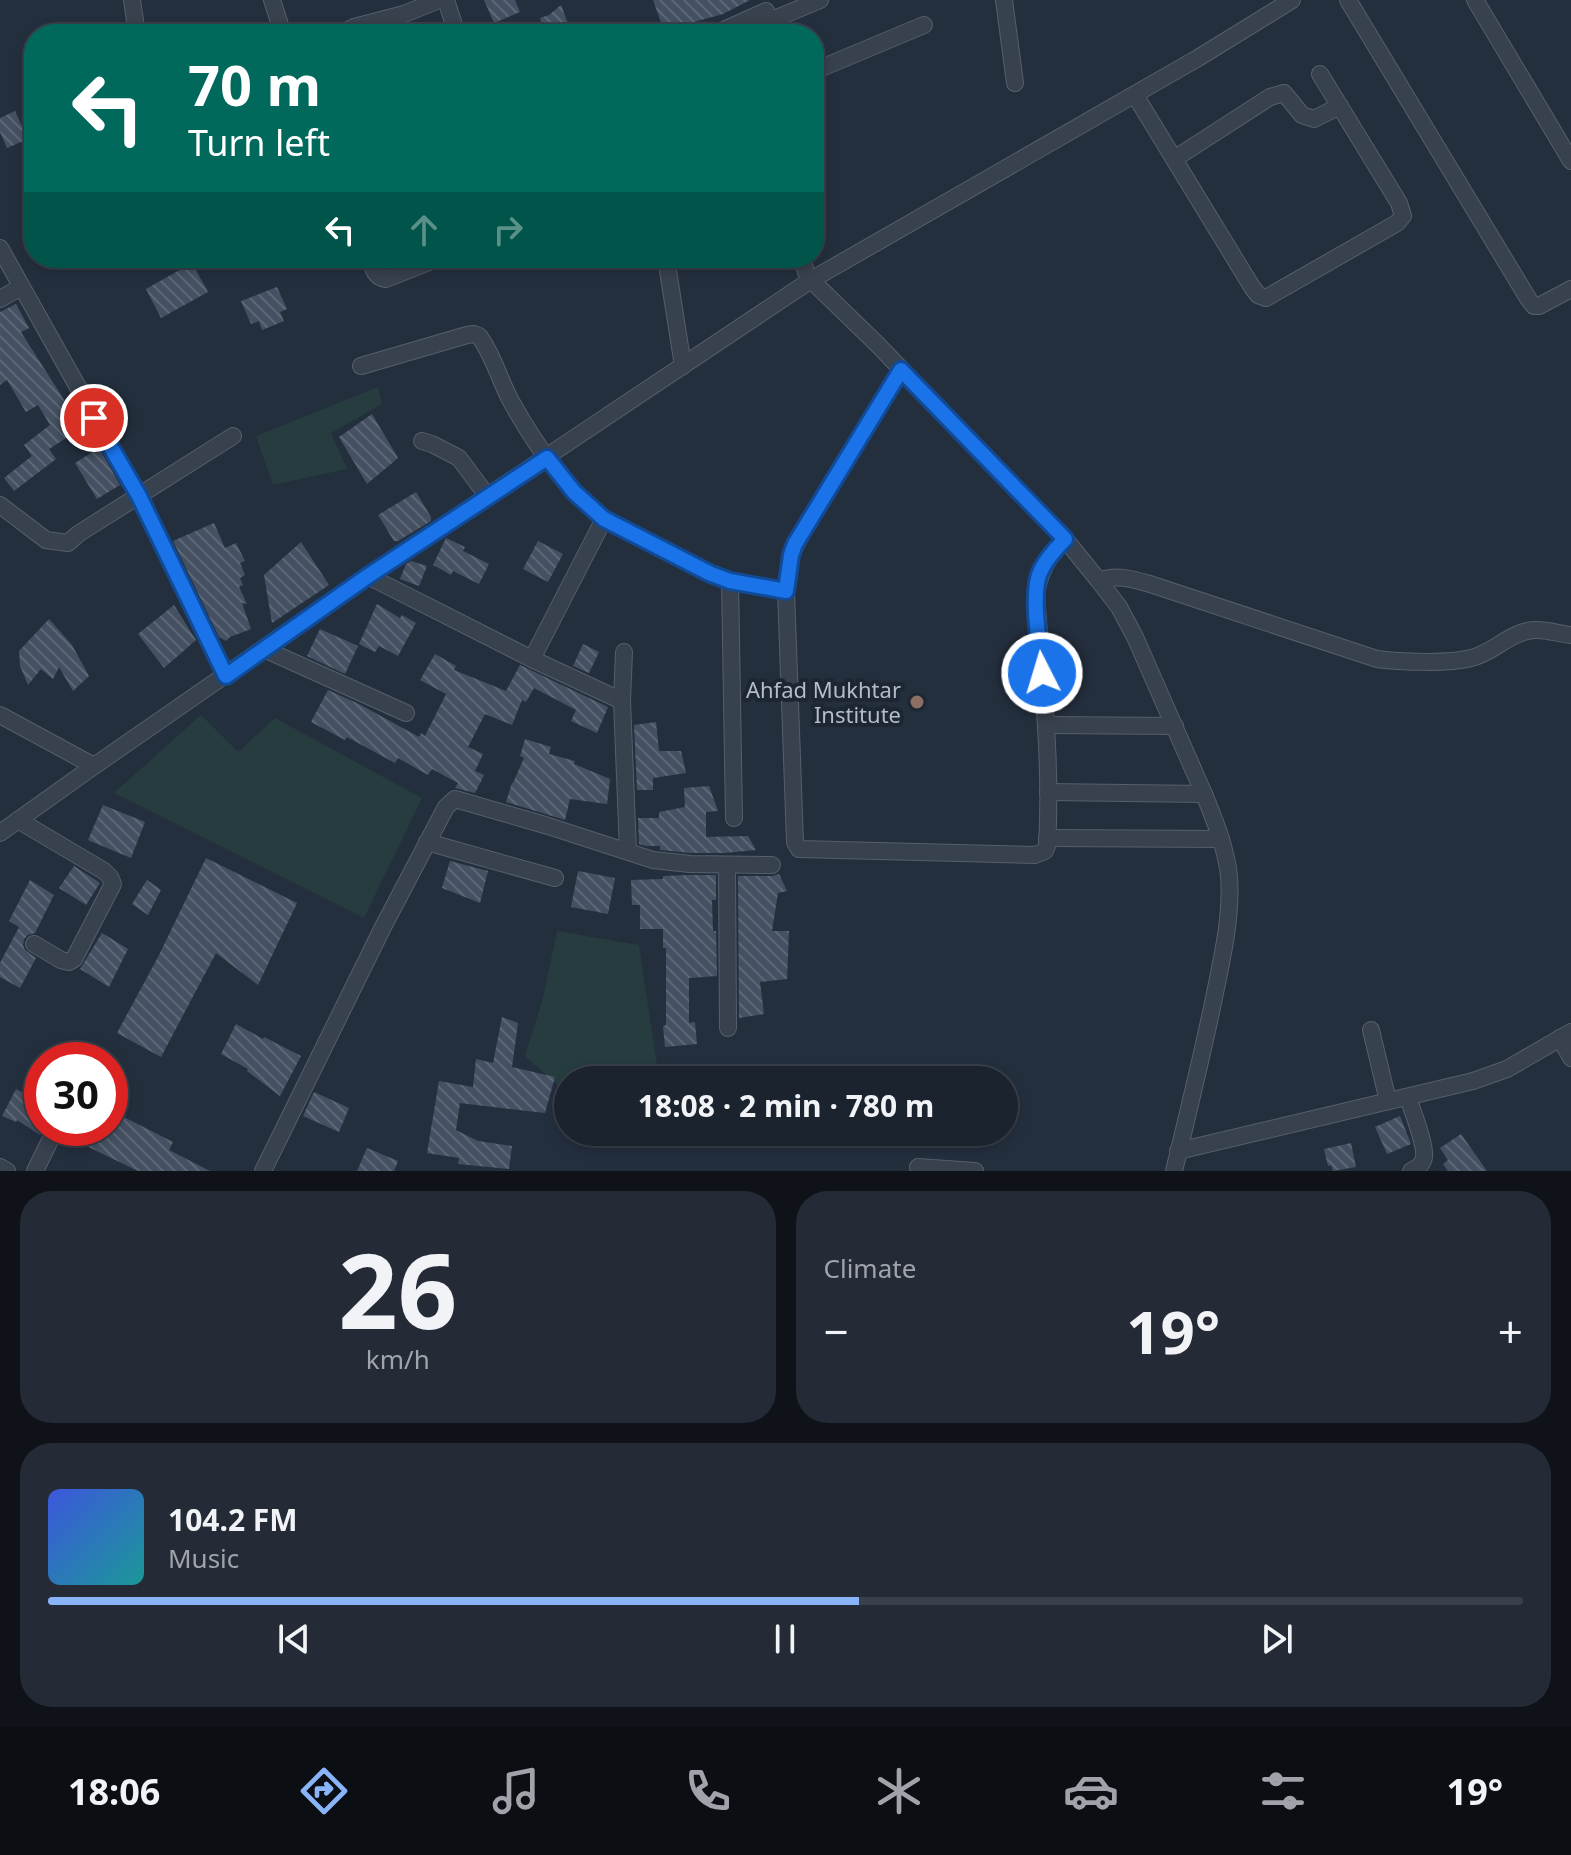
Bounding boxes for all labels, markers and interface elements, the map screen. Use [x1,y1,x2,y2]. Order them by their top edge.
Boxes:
text: 70 m [188,46,321,122]
icon: left [56,56,160,160]
text: Turn left [188,118,330,167]
icon: left [318,208,362,252]
icon: ahead [402,208,446,252]
icon: right [486,208,530,252]
pin [60,384,128,452]
icon: arrive [72,396,116,440]
position arrow [1000,631,1084,715]
place label: Ahfad Mukhtar Institute [746,674,901,729]
marker: Ahfad Mukhtar Institute [908,693,926,711]
speed limit sign: 30 [24,1042,128,1146]
text: 18:08 · 2 min · 780 m [638,1085,934,1126]
text: 26 [338,1218,457,1359]
text: Climate [824,1250,916,1286]
text: 19° [1126,1290,1220,1372]
text: − [824,1301,849,1361]
text: + [1498,1301,1523,1361]
text: km/h [366,1341,430,1377]
text: 104.2 FM [168,1499,298,1540]
text: Music [168,1540,239,1576]
icon: previous [272,1617,316,1661]
icon: pause [763,1617,807,1661]
icon: next [1255,1617,1299,1661]
icon: directions [296,1763,352,1819]
icon: music [488,1763,544,1819]
icon: phone [680,1763,736,1819]
icon: climate [871,1763,927,1819]
icon: car [1063,1763,1119,1819]
icon: filters [1255,1763,1311,1819]
text: 18:06 [68,1767,160,1816]
text: 19° [1447,1767,1503,1816]

